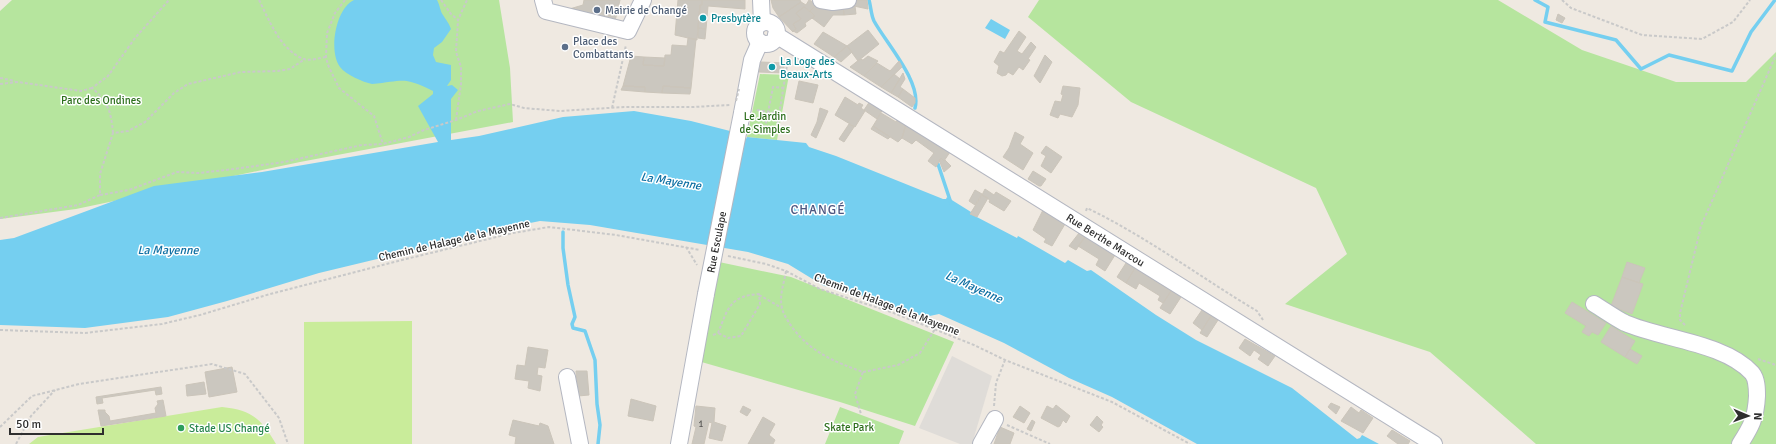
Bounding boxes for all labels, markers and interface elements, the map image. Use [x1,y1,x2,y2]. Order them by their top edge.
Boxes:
place label: Mairie de Changé [605,4,687,17]
marker: Mairie de Changé [592,5,602,15]
place label: Presbytère [711,12,761,25]
marker: Presbytère [698,13,708,23]
place label: Place des Combattants [573,35,633,61]
marker: Place des Combattants [560,42,570,52]
place label: La Loge des Beaux-Arts [780,55,835,81]
marker: La Loge des Beaux-Arts [767,62,777,72]
park label: Parc des Ondines [61,94,141,107]
park label: Le Jardin de Simples [740,110,791,136]
water label: La Mayenne [640,169,703,194]
district label: CHANGÉ [790,201,846,218]
street label: Rue Esculape [704,210,729,274]
street label: Rue Berthe Marcou [1064,211,1147,269]
street label: Chemin de Halage de la Mayenne [377,217,531,264]
water label: La Mayenne [137,243,200,258]
water label: La Mayenne [943,268,1006,307]
street label: Chemin de Halage de la Mayenne [812,271,961,338]
north arrow [1728,396,1768,436]
scale bar [10,410,103,436]
text: N [1751,412,1764,420]
text: 50 m [16,417,41,432]
house number: 1 [699,419,704,430]
park label: Skate Park [824,421,874,434]
place label: Stade US Changé [189,422,270,435]
marker: Stade US Changé [176,423,186,433]

